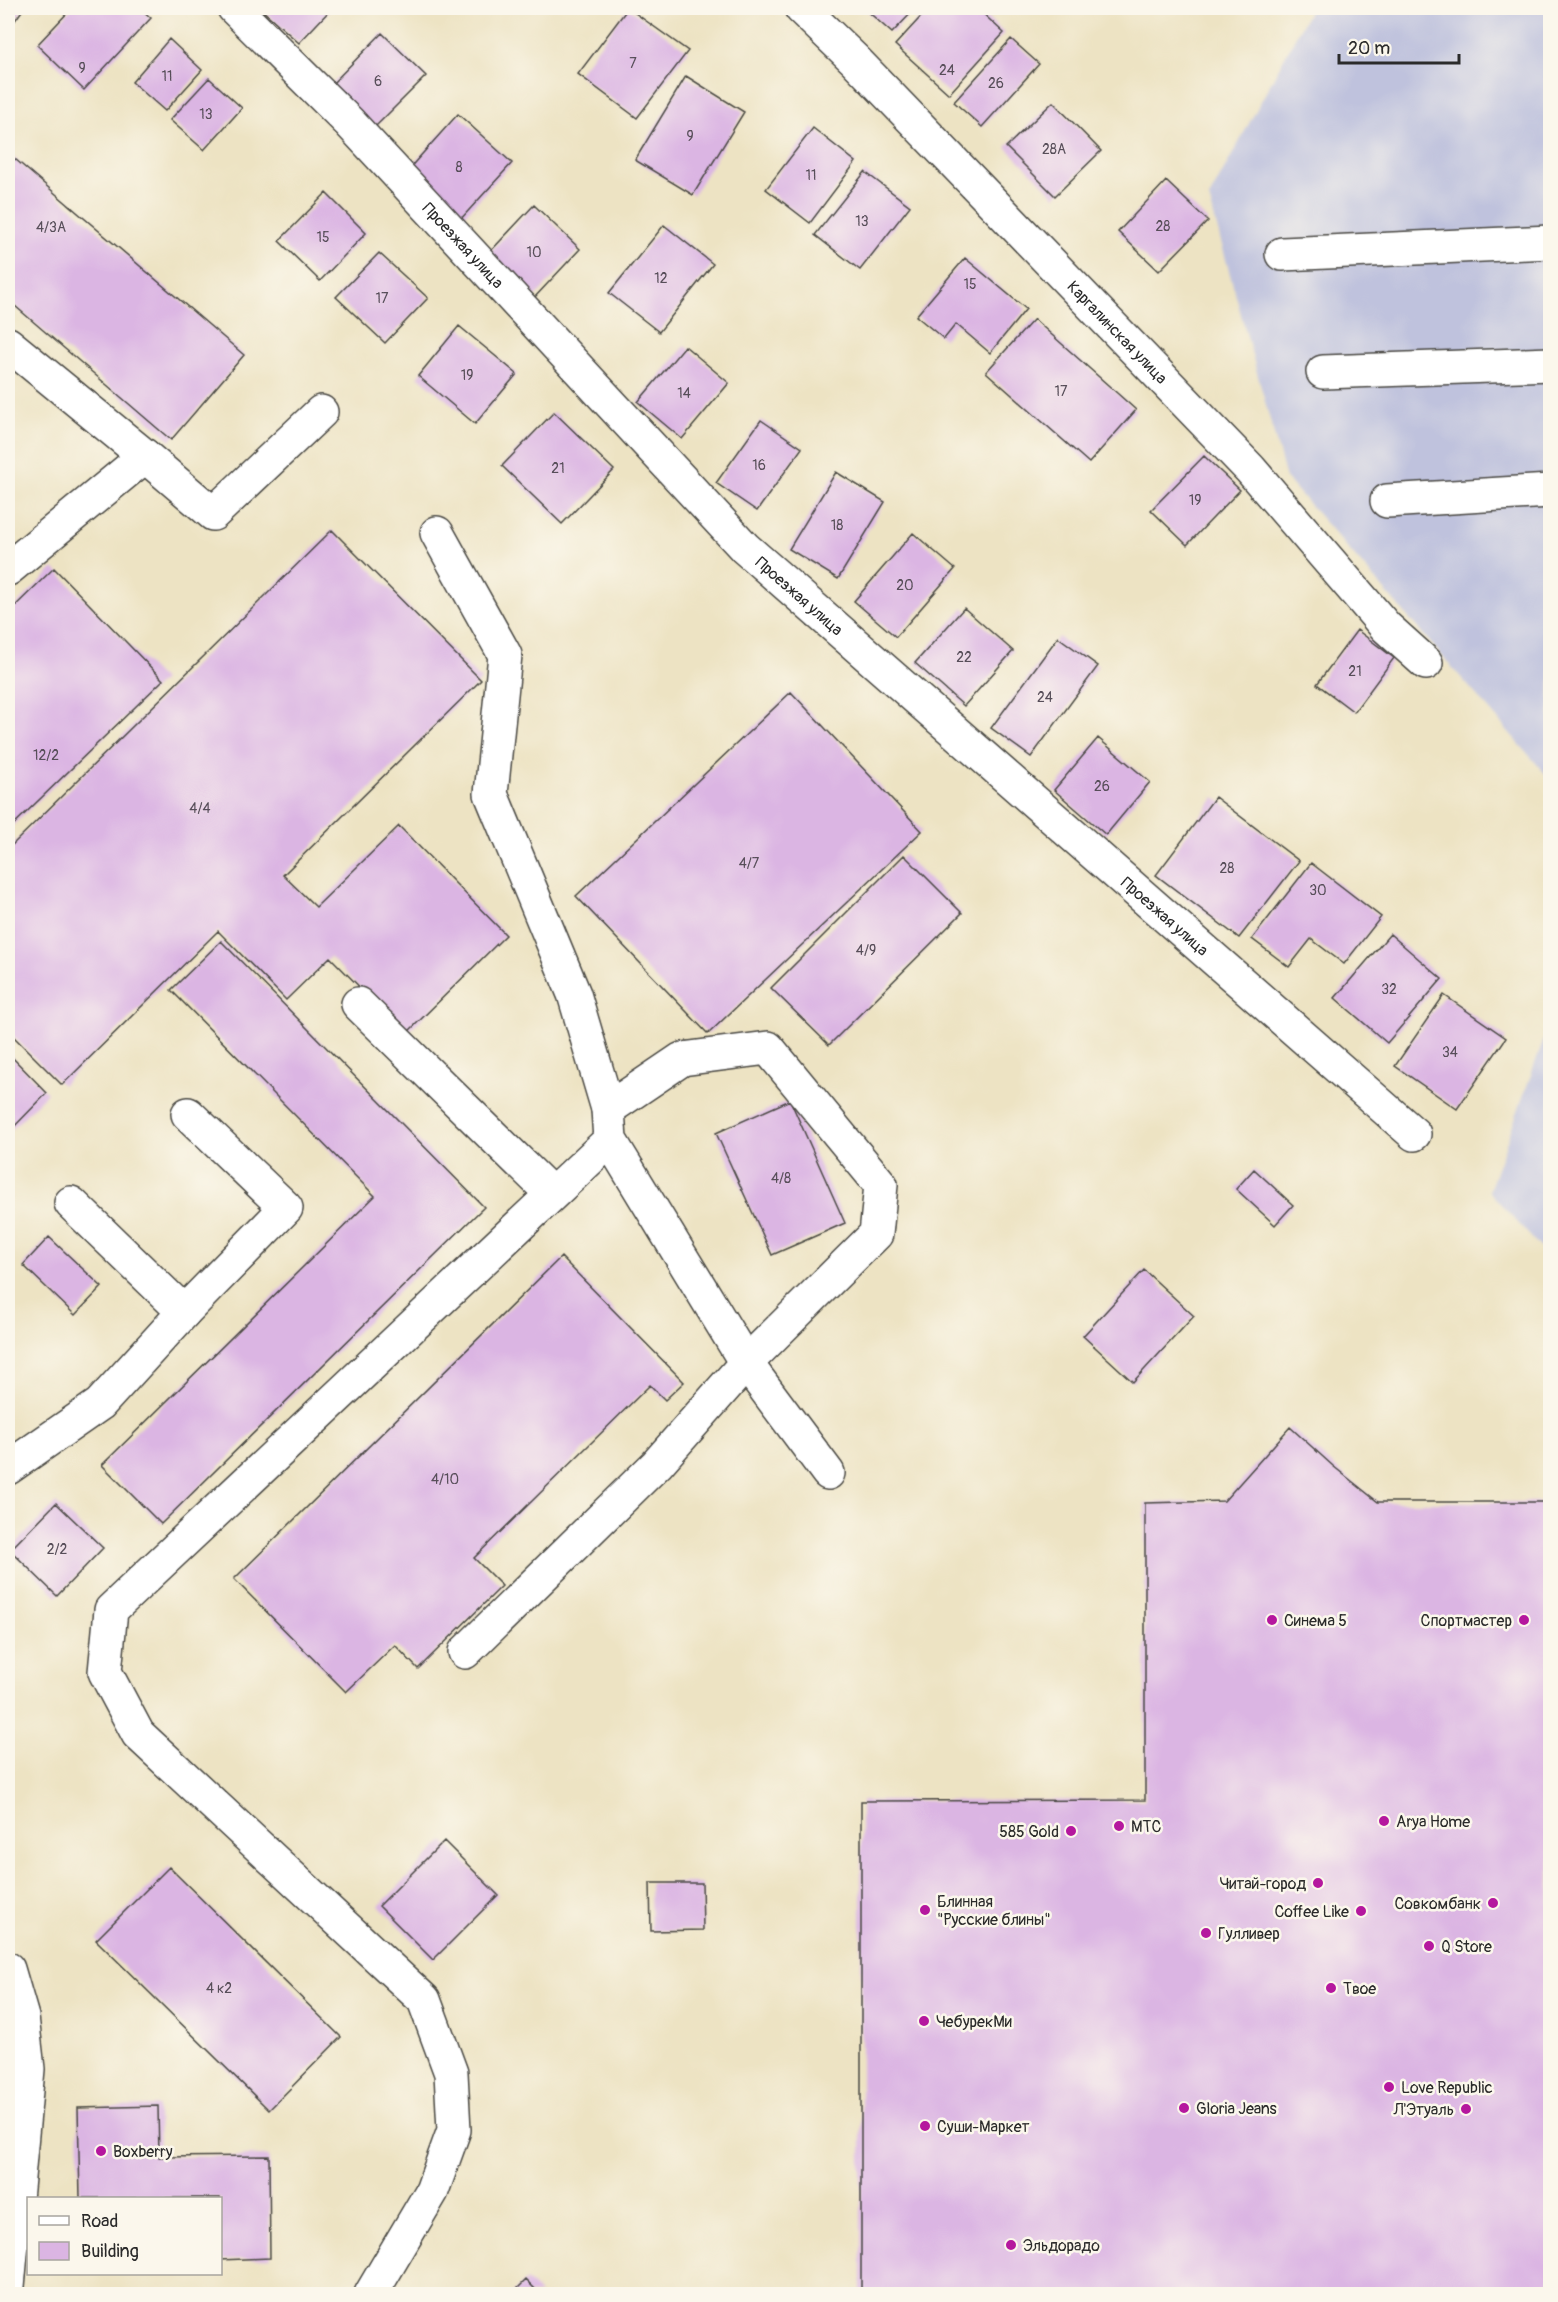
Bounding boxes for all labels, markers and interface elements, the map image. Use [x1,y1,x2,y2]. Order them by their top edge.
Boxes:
scale bar [1339,27,1459,65]
text: 20 m [1348,37,1390,60]
house number: 7 [629,55,637,72]
house number: 9 [78,60,86,77]
house number: 24 [939,62,955,79]
house number: 11 [162,68,172,85]
house number: 6 [374,73,382,90]
house number: 26 [988,75,1004,92]
house number: 13 [199,106,213,123]
house number: 9 [686,128,694,145]
house number: 28А [1042,141,1066,158]
house number: 8 [455,159,463,176]
house number: 11 [806,167,816,184]
street label: Проезжая улица [418,199,507,293]
house number: 13 [855,213,869,230]
house number: 28 [1156,218,1170,235]
house number: 4/3А [36,219,66,236]
house number: 15 [316,229,330,246]
house number: 10 [526,244,542,261]
house number: 12 [654,270,668,287]
house number: 15 [963,276,977,293]
street label: Каргалинская улица [1063,277,1171,388]
house number: 17 [376,290,389,307]
house number: 19 [461,367,473,384]
house number: 17 [1055,383,1068,400]
house number: 14 [677,385,691,402]
house number: 16 [752,457,766,474]
house number: 21 [551,460,565,477]
house number: 19 [1189,492,1201,509]
house number: 18 [831,517,843,534]
street label: Проезжая улица [751,553,847,640]
house number: 20 [896,577,914,594]
house number: 22 [956,649,972,666]
house number: 21 [1348,663,1362,680]
house number: 24 [1037,689,1053,706]
house number: 12/2 [33,747,59,764]
house number: 26 [1094,778,1110,795]
house number: 4/4 [189,800,211,817]
house number: 4/7 [739,855,760,872]
house number: 28 [1220,860,1234,877]
street label: Проезжая улица [1116,873,1212,960]
house number: 30 [1309,882,1327,899]
house number: 4/9 [856,942,876,959]
house number: 32 [1381,981,1397,998]
house number: 34 [1442,1044,1458,1061]
house number: 4/8 [771,1170,791,1187]
house number: 4/10 [431,1471,459,1488]
house number: 2/2 [47,1541,68,1558]
place label: Синема 5 [1284,1611,1347,1631]
place label: Спортмастер [1421,1611,1512,1631]
marker: Синема 5 [1265,1613,1279,1627]
marker: Спортмастер [1517,1613,1531,1627]
place label: Arya Home [1396,1812,1470,1832]
marker: Arya Home [1377,1814,1391,1828]
place label: МТС [1131,1817,1161,1837]
marker: МТС [1112,1819,1126,1833]
place label: 585 Gold [999,1822,1059,1842]
marker: 585 Gold [1064,1824,1078,1838]
place label: Читай-город [1220,1874,1306,1894]
marker: Читай-город [1311,1876,1325,1890]
place label: Блинная "Русские блины" [937,1892,1051,1930]
place label: Совкомбанк [1394,1894,1481,1914]
marker: Совкомбанк [1486,1896,1500,1910]
place label: Coffee Like [1274,1902,1349,1922]
marker: Блинная "Русские блины" [918,1903,932,1917]
marker: Coffee Like [1354,1904,1368,1918]
place label: Гулливер [1218,1924,1280,1944]
marker: Гулливер [1199,1926,1213,1940]
place label: Q Store [1441,1937,1492,1957]
marker: Q Store [1422,1939,1436,1953]
place label: Твое [1343,1979,1376,1999]
house number: 4 к2 [206,1980,232,1997]
marker: Твое [1324,1981,1338,1995]
place label: ЧебурекМи [936,2012,1012,2032]
marker: ЧебурекМи [917,2014,931,2028]
place label: Love Republic [1401,2078,1493,2098]
marker: Love Republic [1382,2080,1396,2094]
place label: Gloria Jeans [1196,2099,1277,2119]
place label: Л'Этуаль [1393,2100,1454,2120]
marker: Gloria Jeans [1177,2101,1191,2115]
marker: Л'Этуаль [1459,2102,1473,2116]
place label: Суши-Маркет [937,2117,1030,2137]
marker: Суши-Маркет [918,2119,932,2133]
place label: Boxberry [113,2142,173,2162]
marker: Boxberry [94,2144,108,2158]
legend [27,2197,222,2275]
text: Road [81,2210,118,2233]
place label: Эльдорадо [1023,2236,1100,2256]
marker: Эльдорадо [1004,2238,1018,2252]
text: Building [81,2240,139,2263]

